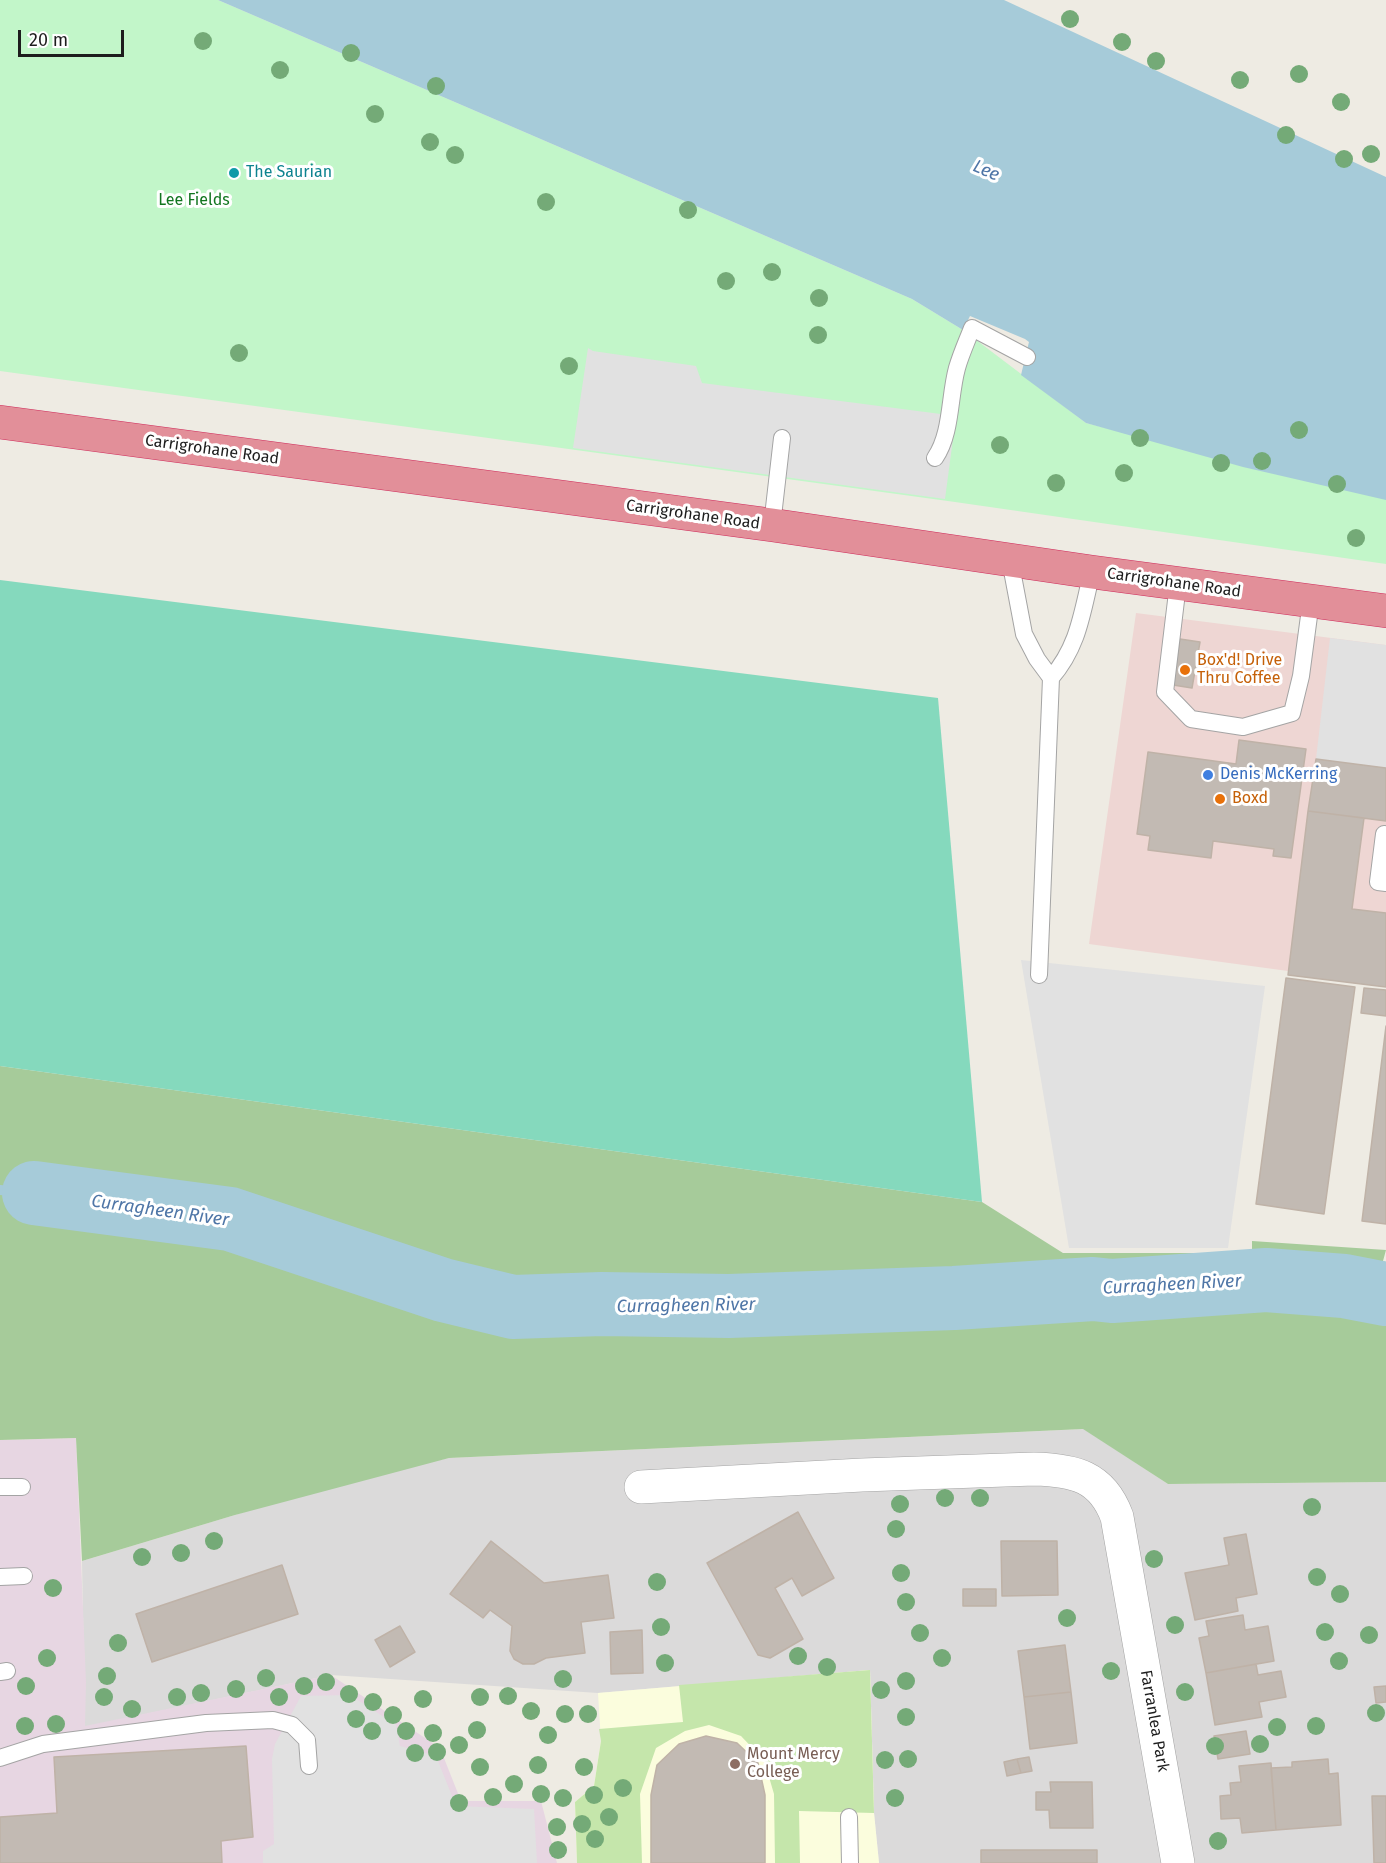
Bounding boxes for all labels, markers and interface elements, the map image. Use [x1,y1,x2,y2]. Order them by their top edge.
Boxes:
scale bar [21,18,128,56]
text: 20 m [29,29,68,51]
water label: Lee [969,156,1003,186]
place label: The Saurian [246,163,332,183]
marker: The Saurian [227,166,241,180]
park label: Lee Fields [158,191,230,211]
street label: Carrigrohane Road [144,431,280,469]
street label: Carrigrohane Road [625,496,761,534]
street label: Carrigrohane Road [1106,564,1242,602]
place label: Box'd! Drive Thru Coffee [1197,651,1282,689]
marker: Box'd! Drive Thru Coffee [1178,663,1192,677]
place label: Denis McKerring [1220,765,1337,785]
marker: Denis McKerring [1201,768,1215,782]
place label: Boxd [1232,789,1268,809]
marker: Boxd [1213,792,1227,806]
water label: Curragheen River [90,1191,230,1231]
water label: Curragheen River [1102,1271,1242,1299]
water label: Curragheen River [617,1294,755,1318]
street label: Farranlea Park [1136,1669,1172,1773]
place label: Mount Mercy College [747,1745,840,1783]
marker: Mount Mercy College [728,1757,742,1771]

